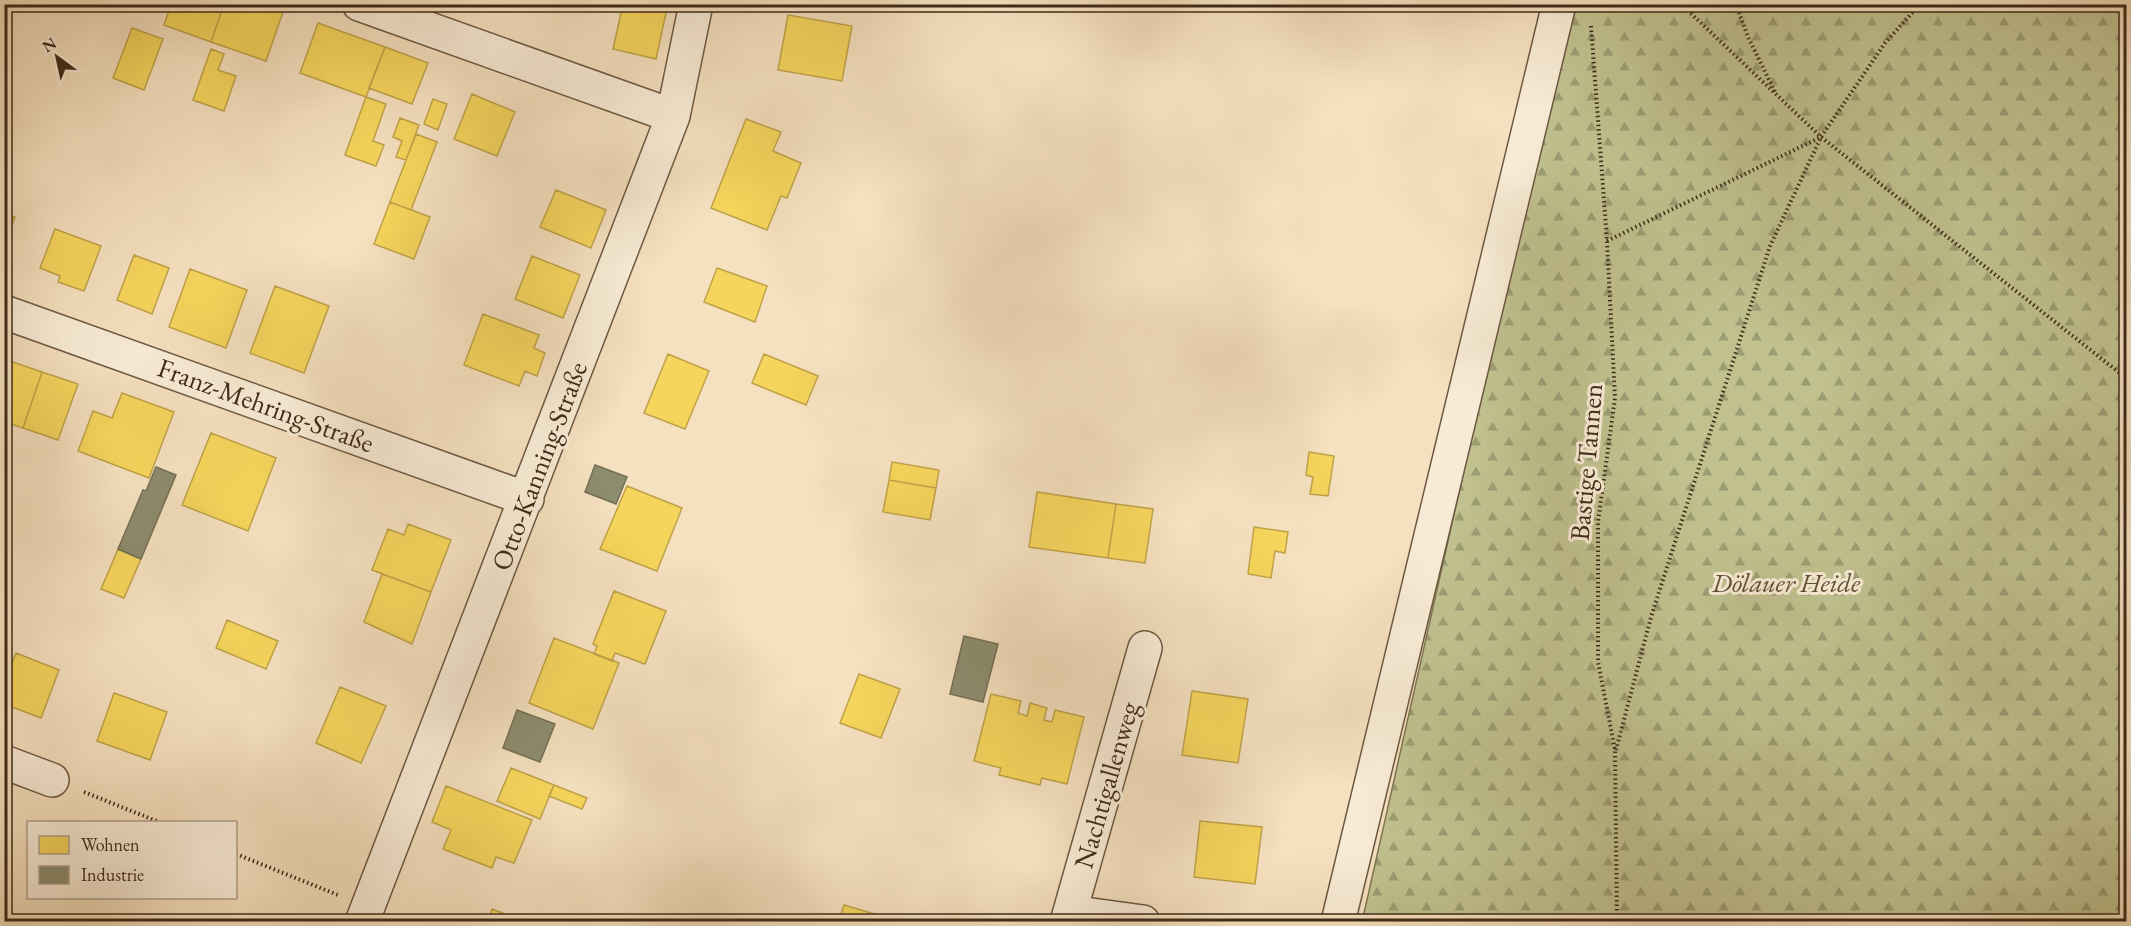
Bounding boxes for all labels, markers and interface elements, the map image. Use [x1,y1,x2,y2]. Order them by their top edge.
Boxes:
north arrow [27,27,87,87]
text: N [38,32,60,57]
street label: Franz-Mehring-Straße [153,350,379,460]
street label: Otto-Kanning-Straße [483,357,595,575]
street label: Bastige Tannen [1562,382,1610,542]
park label: Dölauer Heide [1711,565,1861,600]
street label: Nachtigallenweg [1065,697,1147,872]
legend [27,821,237,899]
text: Wohnen [81,833,140,856]
text: Industrie [81,863,144,886]

